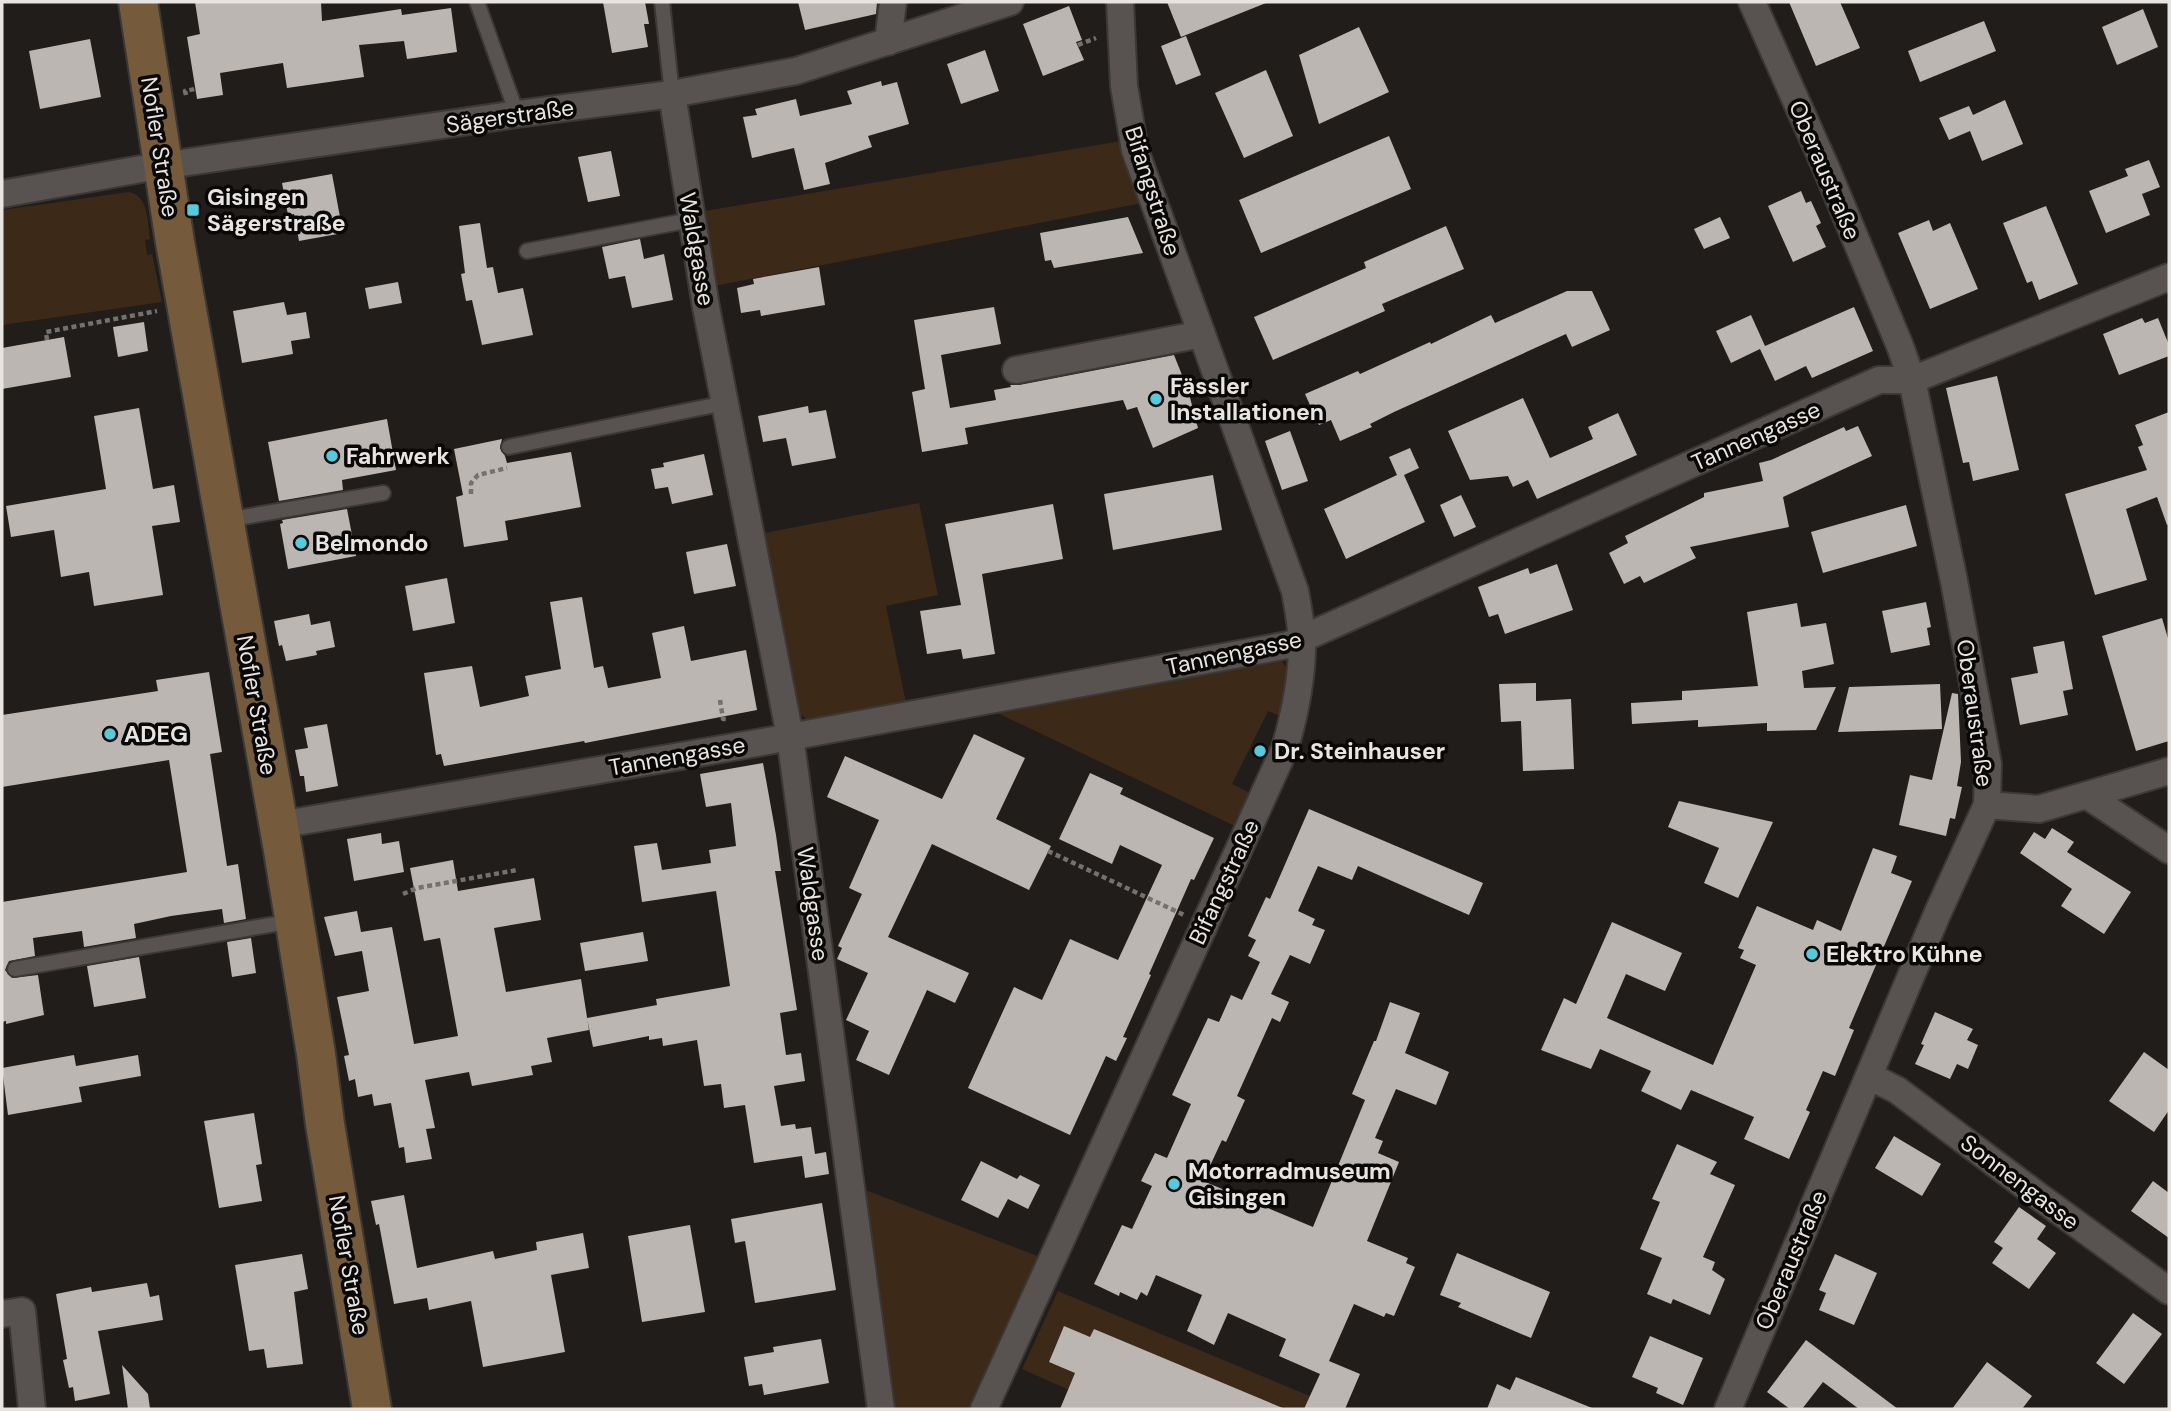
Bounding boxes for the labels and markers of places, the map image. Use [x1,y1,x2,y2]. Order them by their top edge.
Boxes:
place label: Gisingen Sägerstraße [207,182,346,238]
marker: Gisingen Sägerstraße [185,202,201,218]
place label: Fässler Installationen [1170,371,1324,427]
marker: Fässler Installationen [1148,391,1164,407]
place label: Fahrwerk [346,441,450,471]
marker: Fahrwerk [324,448,340,464]
place label: Belmondo [315,528,429,558]
marker: Belmondo [293,535,309,551]
place label: ADEG [124,719,188,749]
marker: ADEG [102,726,118,742]
place label: Dr. Steinhauser [1274,736,1445,766]
marker: Dr. Steinhauser [1252,743,1268,759]
place label: Elektro Kühne [1826,939,1983,969]
marker: Elektro Kühne [1804,946,1820,962]
place label: Motorradmuseum Gisingen [1188,1156,1391,1212]
marker: Motorradmuseum Gisingen [1166,1176,1182,1192]

